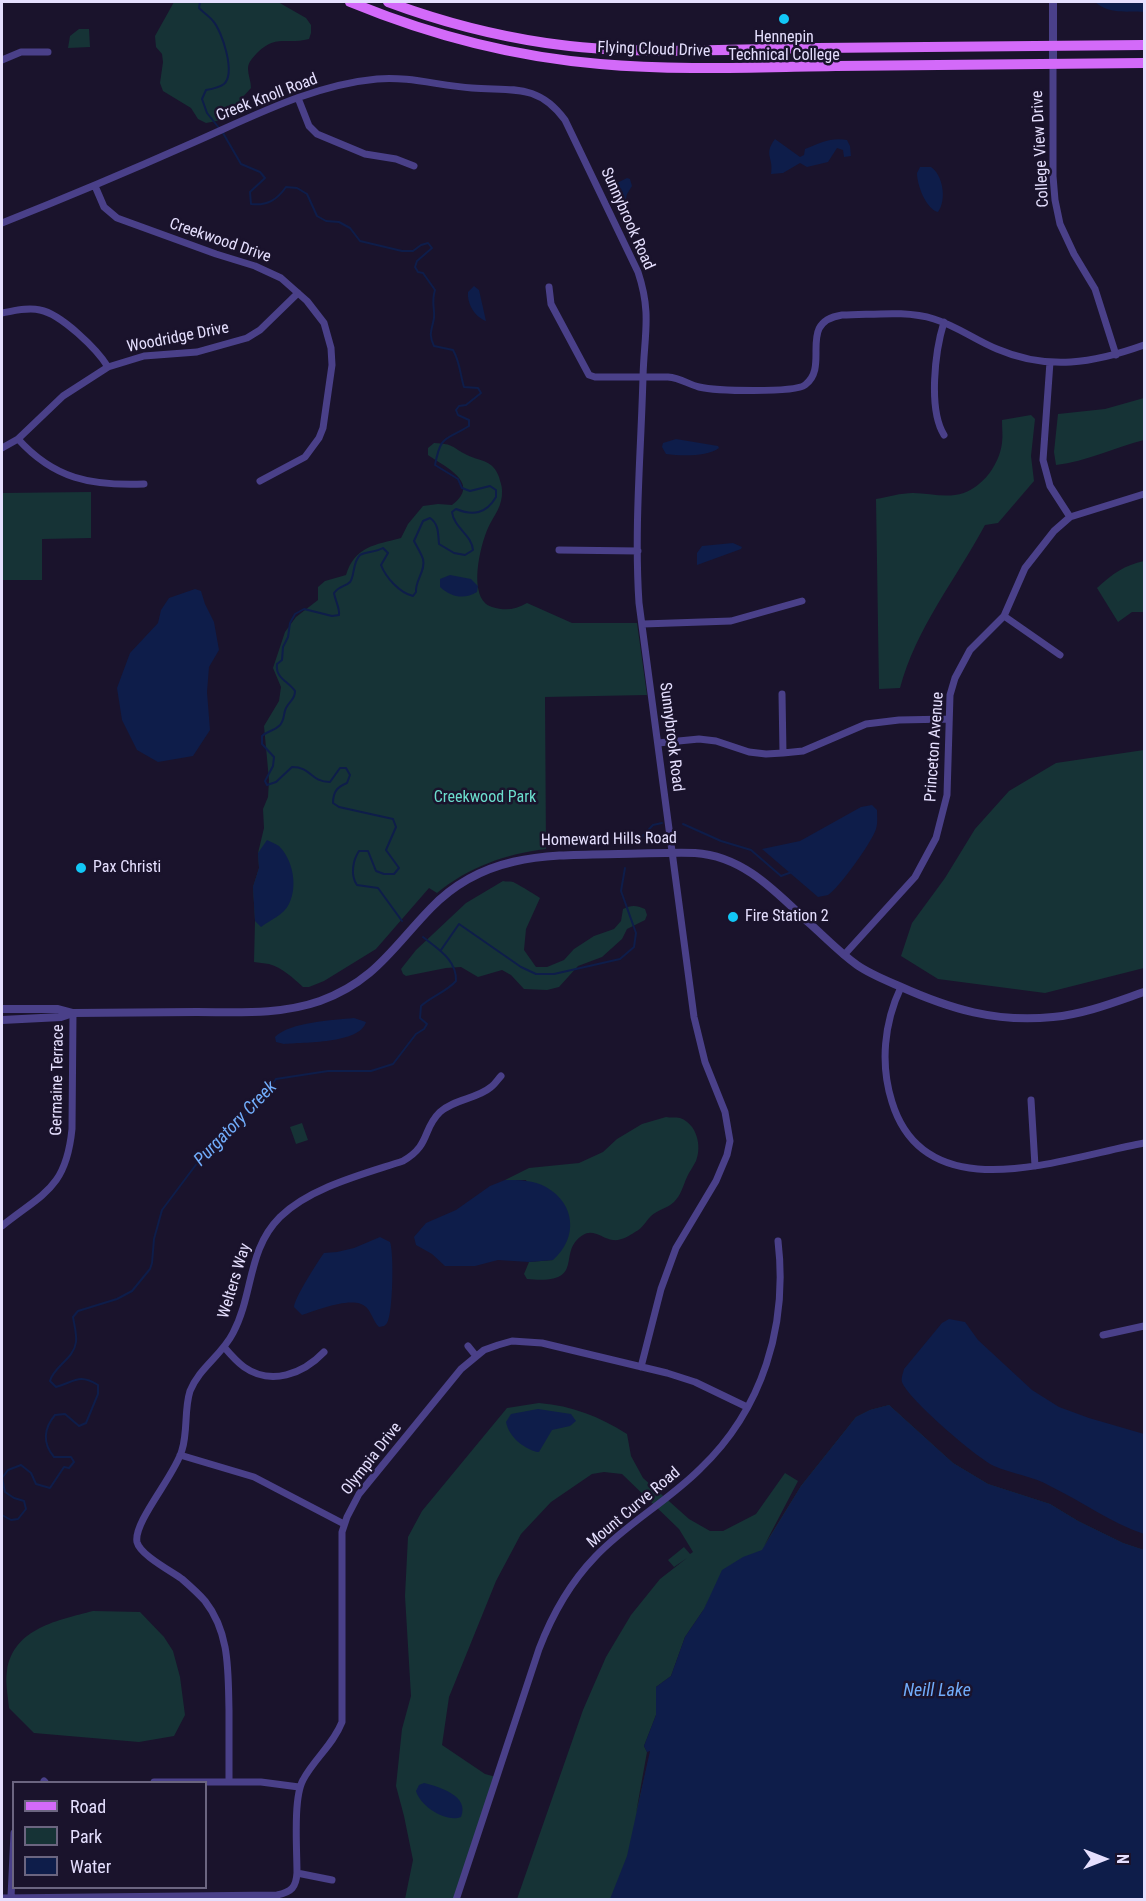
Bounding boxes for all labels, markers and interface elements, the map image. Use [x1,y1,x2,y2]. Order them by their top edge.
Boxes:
marker: Hennepin Technical College [777,12,791,26]
place label: Hennepin Technical College [728,28,840,66]
street label: Flying Cloud Drive [597,38,711,62]
street label: Creek Knoll Road [214,70,320,126]
street label: College View Drive [1028,90,1054,208]
street label: Sunnybrook Road [596,165,658,273]
street label: Creekwood Drive [167,215,273,267]
street label: Woodridge Drive [125,319,231,357]
street label: Sunnybrook Road [655,681,687,793]
street label: Princeton Avenue [922,691,948,803]
park label: Creekwood Park [434,788,536,808]
street label: Homeward Hills Road [541,829,677,851]
place label: Pax Christi [93,858,161,878]
marker: Pax Christi [74,861,88,875]
place label: Fire Station 2 [745,907,829,927]
marker: Fire Station 2 [726,910,740,924]
street label: Germaine Terrace [47,1024,69,1136]
water label: Purgatory Creek [190,1077,282,1171]
street label: Welters Way [215,1241,255,1321]
street label: Olympia Drive [338,1419,406,1499]
street label: Mount Curve Road [583,1463,685,1553]
water label: Neill Lake [903,1680,971,1702]
legend [12,1781,207,1889]
text: Road [70,1796,106,1817]
text: Park [70,1826,102,1847]
north arrow [1074,1829,1134,1889]
text: N [1113,1854,1132,1864]
text: Water [70,1856,111,1877]

